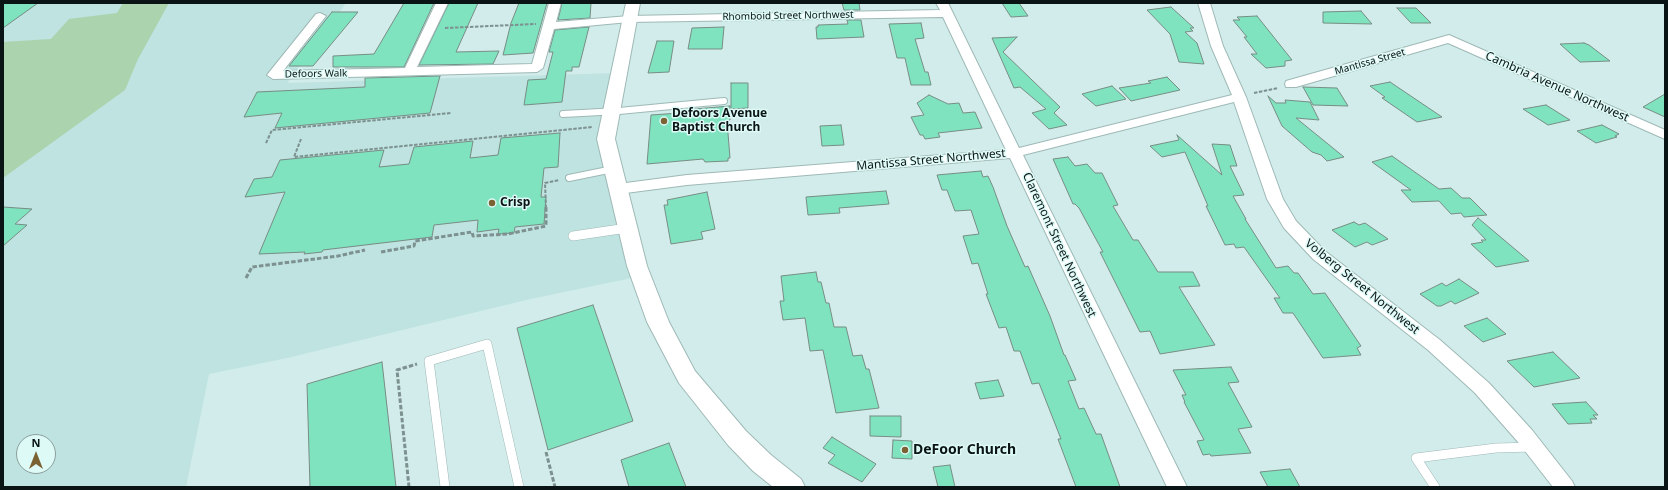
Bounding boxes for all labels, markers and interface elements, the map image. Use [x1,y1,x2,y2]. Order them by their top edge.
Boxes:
street label: Rhomboid Street Northwest [722,9,854,23]
street label: Mantissa Street [1333,46,1407,78]
street label: Cambria Avenue Northwest [1483,49,1631,125]
street label: Defoors Walk [285,67,347,81]
place label: Defoors Avenue Baptist Church [672,107,767,135]
marker: Defoors Avenue Baptist Church [659,116,669,126]
street label: Mantissa Street Northwest [856,146,1006,174]
street label: Claremont Street Northwest [1019,170,1099,320]
place label: Crisp [500,196,530,210]
marker: Crisp [487,198,497,208]
street label: Volberg Street Northwest [1302,236,1422,338]
north arrow [16,434,56,474]
text: N [32,435,40,450]
place label: DeFoor Church [913,442,1016,458]
marker: DeFoor Church [900,445,910,455]

